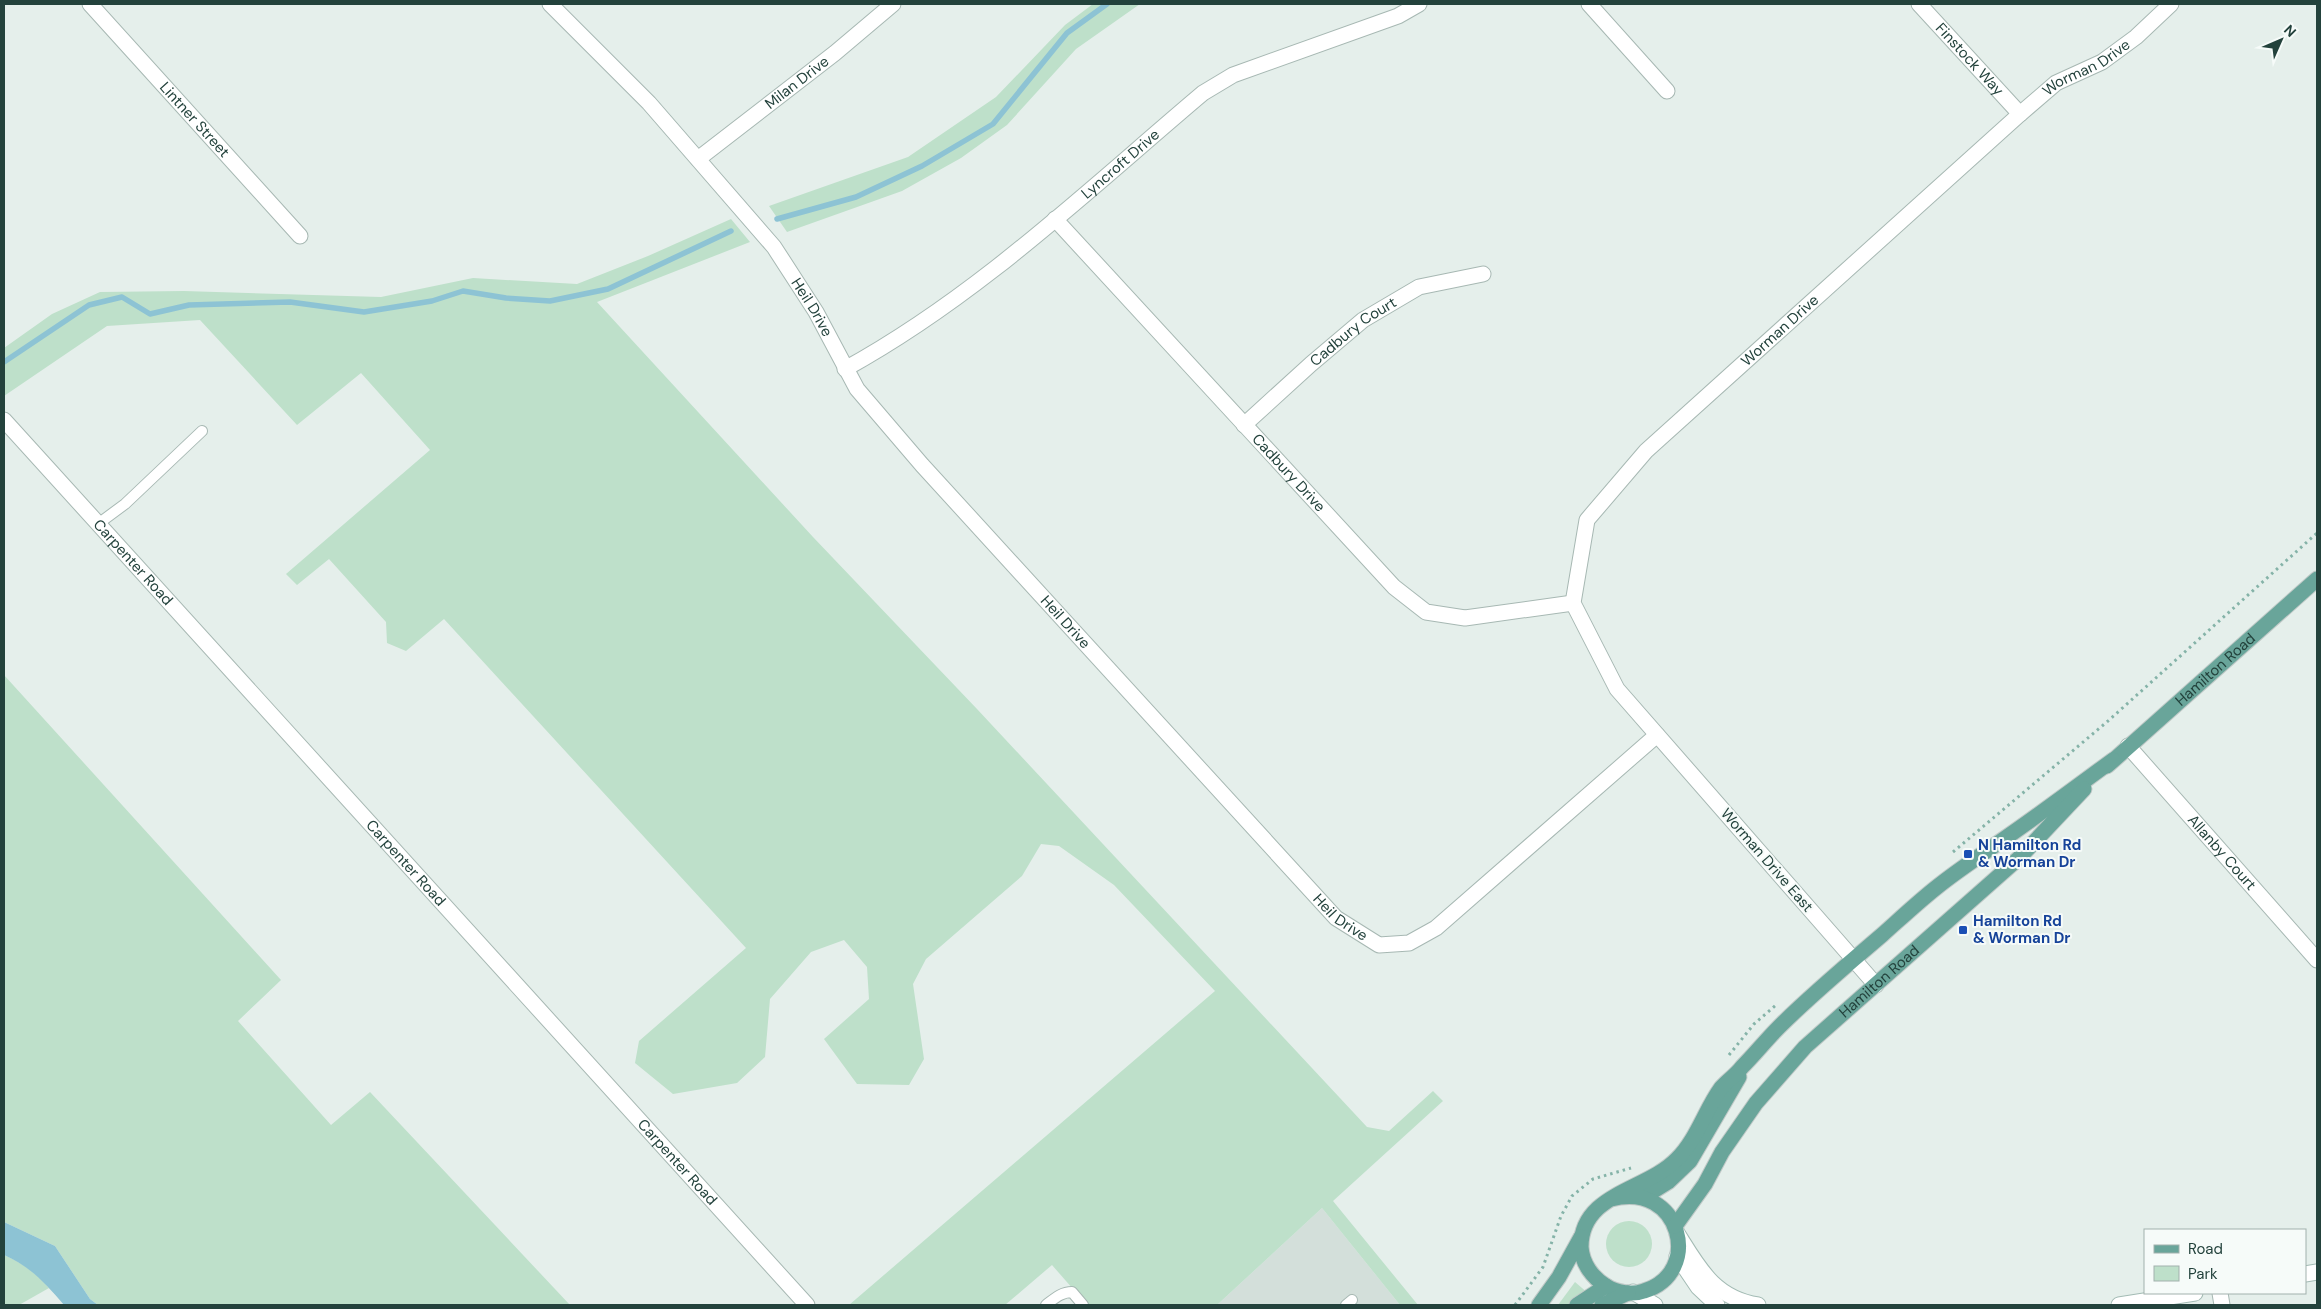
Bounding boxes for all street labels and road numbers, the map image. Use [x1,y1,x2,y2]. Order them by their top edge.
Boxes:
street label: Finstock Way [1931,18,2009,100]
street label: Worman Drive [2038,35,2134,100]
street label: Milan Drive [761,51,833,114]
street label: Lintner Street [155,78,234,162]
street label: Lyncroft Drive [1077,125,1164,203]
street label: Heil Drive [787,274,837,340]
street label: Worman Drive [1737,290,1823,371]
street label: Cadbury Court [1306,292,1400,371]
street label: Cadbury Drive [1248,429,1330,516]
street label: Carpenter Road [89,515,177,610]
street label: Heil Drive [1036,591,1095,653]
street label: Hamilton Road [2171,629,2260,711]
street label: Worman Drive East [1716,804,1818,916]
street label: Allanby Court [2183,810,2261,894]
street label: Carpenter Road [362,816,450,910]
street label: Heil Drive [1309,889,1371,945]
street label: Hamilton Road [1835,941,1924,1022]
street label: Carpenter Road [633,1115,722,1209]

